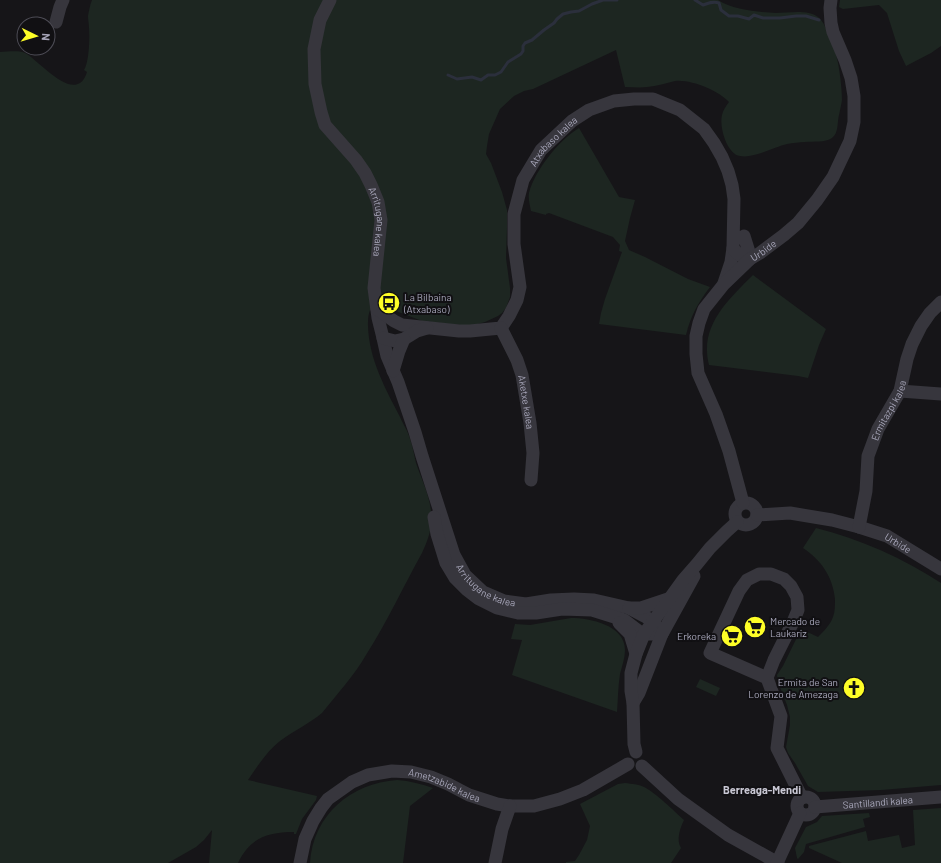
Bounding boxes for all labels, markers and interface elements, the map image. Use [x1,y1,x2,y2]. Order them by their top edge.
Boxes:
north arrow [16,16,56,56]
text: N [40,33,53,41]
street label: Atxabaso kalea [527,113,579,169]
street label: Arritugane kalea [366,185,387,257]
street label: Urbide [748,237,778,263]
bus stop icon: La Bilbaina (Atxabaso) [376,290,402,316]
place label: La Bilbaina (Atxabaso) [403,291,452,315]
street label: Aketxe kalea [516,374,537,430]
street label: Ermitazpi kalea [868,379,908,442]
street label: Urbide [883,530,914,555]
street label: Arritugane kalea [454,562,516,608]
supermarket icon: Mercado de Laukariz [742,614,768,640]
place label: Mercado de Laukariz [770,615,820,639]
supermarket icon: Erkoreka [719,623,745,649]
place label: Erkoreka [677,630,716,642]
church icon: Ermita de San Lorenzo de Amezaga [841,675,867,701]
place label: Ermita de San Lorenzo de Amezaga [748,676,838,700]
street label: Ametzabide kalea [407,766,482,804]
district label: Berreaga-Mendi [723,783,801,796]
street label: Santillandi kalea [842,793,913,811]

